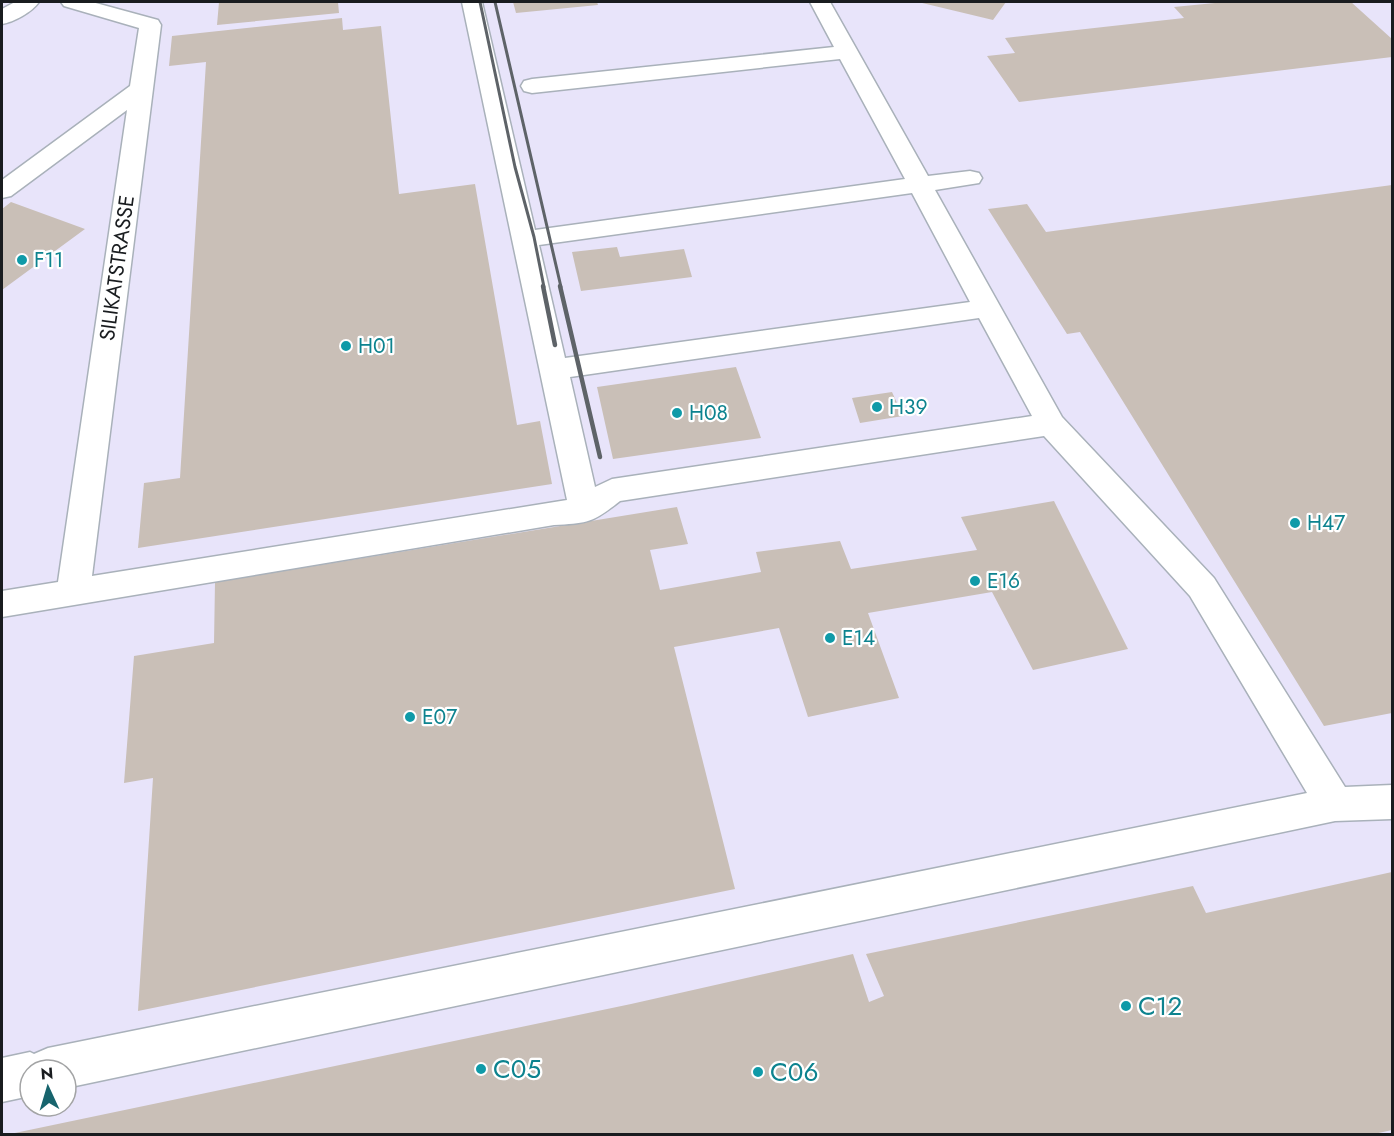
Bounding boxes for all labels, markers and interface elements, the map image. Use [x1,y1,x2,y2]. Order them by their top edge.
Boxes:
street label: SILIKATSTRASSE [92,193,142,343]
place label: F11 [34,245,63,275]
marker: F11 [15,253,29,267]
place label: H01 [358,331,395,361]
marker: H01 [339,339,353,353]
place label: H39 [889,392,928,422]
place label: H08 [689,398,728,428]
marker: H39 [870,400,884,414]
marker: H08 [670,406,684,420]
place label: H47 [1307,508,1345,538]
marker: H47 [1288,516,1302,530]
place label: E16 [987,566,1020,596]
marker: E16 [968,574,982,588]
place label: E14 [842,623,875,653]
marker: E14 [823,631,837,645]
place label: E07 [422,702,457,732]
marker: E07 [403,710,417,724]
place label: C12 [1138,987,1182,1025]
marker: C12 [1119,999,1133,1013]
place label: C05 [493,1050,541,1088]
place label: C06 [770,1053,818,1091]
north arrow [18,1058,78,1118]
text: N [40,1062,54,1085]
marker: C05 [474,1062,488,1076]
marker: C06 [751,1065,765,1079]

